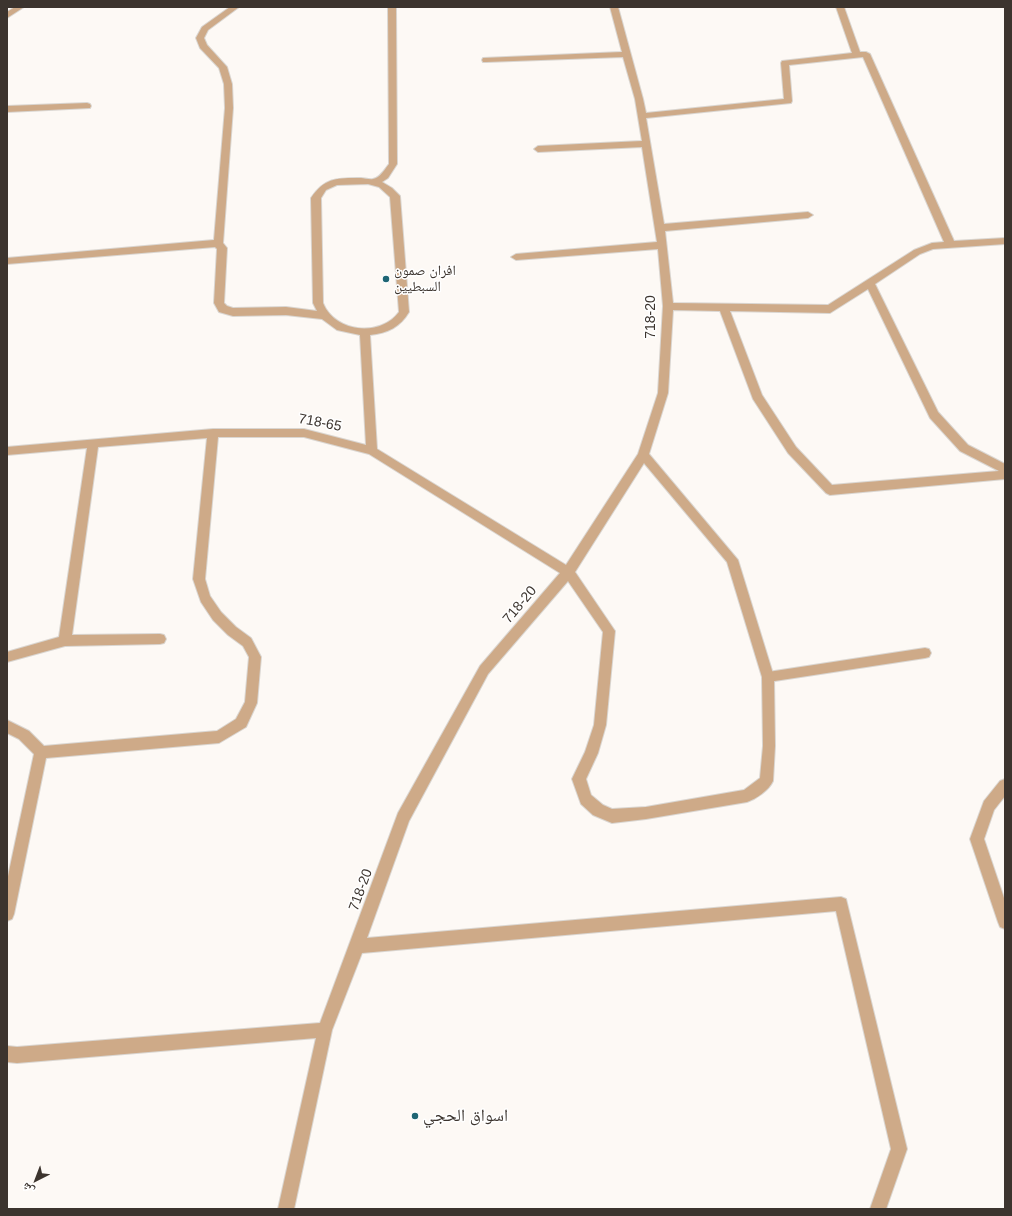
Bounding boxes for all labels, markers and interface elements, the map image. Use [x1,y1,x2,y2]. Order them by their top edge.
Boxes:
place label: افران صمون السبطيين [394,263,456,296]
marker: افران صمون السبطيين [381,274,391,284]
street label: 718-20 [643,295,659,339]
street label: 718-65 [297,411,343,435]
street label: 718-20 [500,583,540,627]
street label: 718-20 [346,867,376,913]
place label: اسواق الحجي [423,1106,508,1126]
marker: اسواق الحجي [410,1111,420,1121]
north arrow [16,1160,56,1200]
text: ش [20,1181,36,1197]

